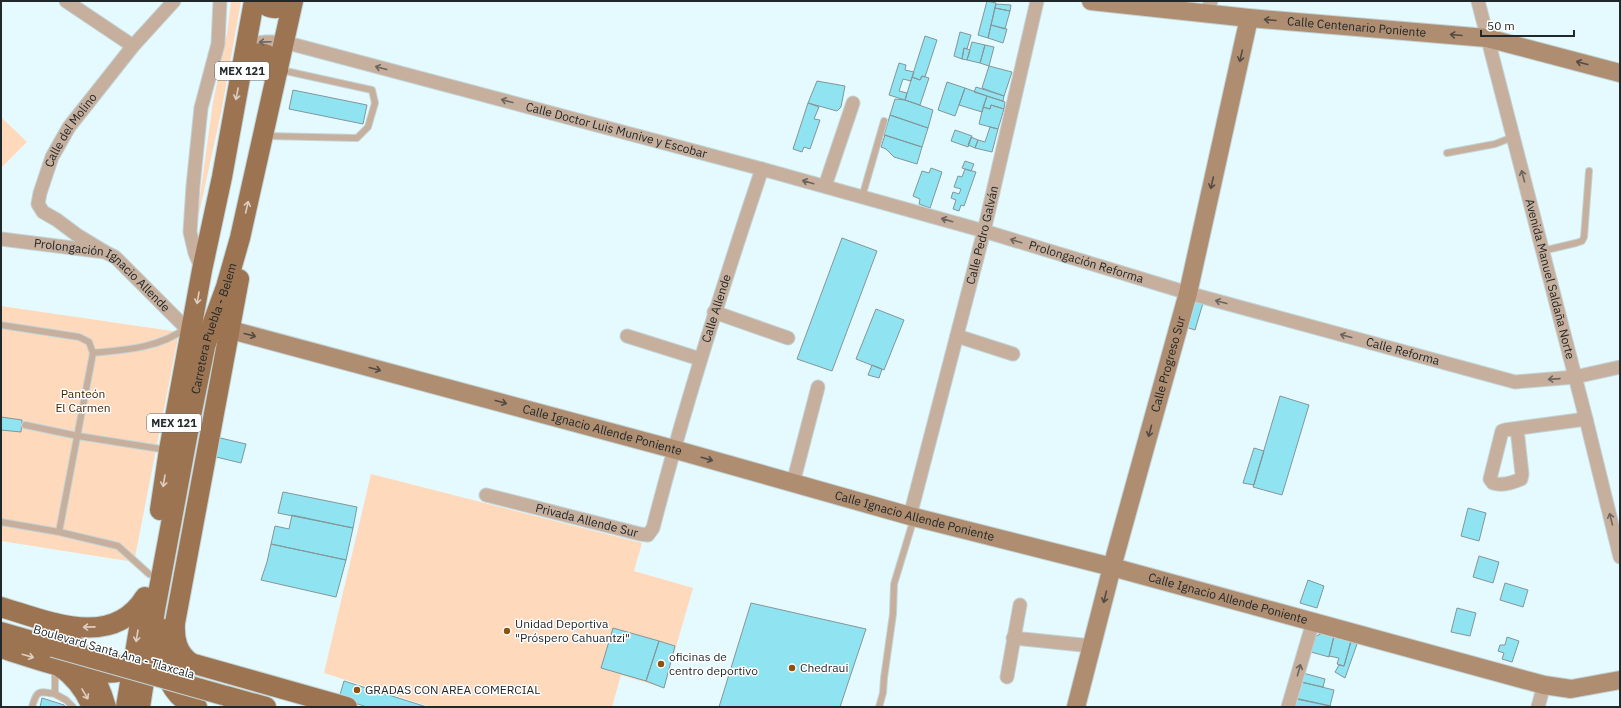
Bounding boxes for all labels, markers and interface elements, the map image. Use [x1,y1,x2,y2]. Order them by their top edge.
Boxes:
scale bar [1481,12,1574,38]
street label: Calle Centenario Poniente [1287,13,1427,40]
one-way arrow [1264,16,1277,23]
text: 50 m [1487,18,1515,33]
one-way arrow [1449,32,1462,39]
one-way arrow [259,38,272,46]
one-way arrow [1236,49,1244,62]
one-way arrow [1576,59,1589,66]
road number: MEX 121 [215,62,269,80]
one-way arrow [375,64,388,71]
one-way arrow [233,88,241,101]
street label: Calle del Molino [41,90,100,169]
one-way arrow [500,97,513,104]
street label: Calle Doctor Luis Munive y Escobar [524,99,709,161]
one-way arrow [1519,170,1526,183]
one-way arrow [1208,176,1216,189]
one-way arrow [802,178,815,185]
street label: Calle Pedro Galván [962,184,1001,286]
street label: Avenida Manuel Saldaña Norte [1522,197,1578,361]
one-way arrow [243,201,251,214]
one-way arrow [940,216,953,224]
street label: Prolongación Ignacio Allende [33,235,174,315]
one-way arrow [1010,237,1023,244]
street label: Prolongación Reforma [1027,237,1146,286]
street label: Carretera Puebla - Belem [188,261,240,395]
street label: Calle Allende [698,272,734,344]
one-way arrow [194,291,202,304]
one-way arrow [1215,298,1228,305]
street label: Calle Progreso Sur [1147,314,1188,414]
one-way arrow [243,332,256,339]
one-way arrow [1340,332,1353,339]
street label: Calle Reforma [1364,334,1442,368]
one-way arrow [368,365,381,373]
one-way arrow [1548,375,1561,382]
park label: Panteón El Carmen [55,386,111,415]
one-way arrow [494,399,507,407]
street label: Calle Ignacio Allende Poniente [521,401,684,458]
road number: MEX 121 [147,414,201,432]
one-way arrow [1145,424,1153,437]
one-way arrow [700,455,713,463]
one-way arrow [160,474,168,487]
street label: Calle Ignacio Allende Poniente [833,487,996,544]
street label: Privada Allende Sur [534,500,640,540]
one-way arrow [1606,513,1614,526]
street label: Calle Ignacio Allende Poniente [1147,569,1310,627]
one-way arrow [1100,590,1108,603]
place label: Unidad Deportiva "Próspero Cahuantzi" [515,616,630,645]
street label: Boulevard Santa Ana - Tlaxcala [32,621,197,682]
one-way arrow [83,623,96,631]
marker: Unidad Deportiva "Próspero Cahuantzi" [502,626,512,636]
one-way arrow [133,629,141,642]
place label: oficinas de centro deportivo [669,649,758,678]
one-way arrow [21,653,34,660]
marker: oficinas de centro deportivo [656,659,666,669]
place label: Chedraui [800,660,848,675]
marker: Chedraui [787,663,797,673]
one-way arrow [1296,663,1303,676]
place label: GRADAS CON AREA COMERCIAL [365,682,540,697]
marker: GRADAS CON AREA COMERCIAL [352,685,362,695]
one-way arrow [82,688,90,700]

